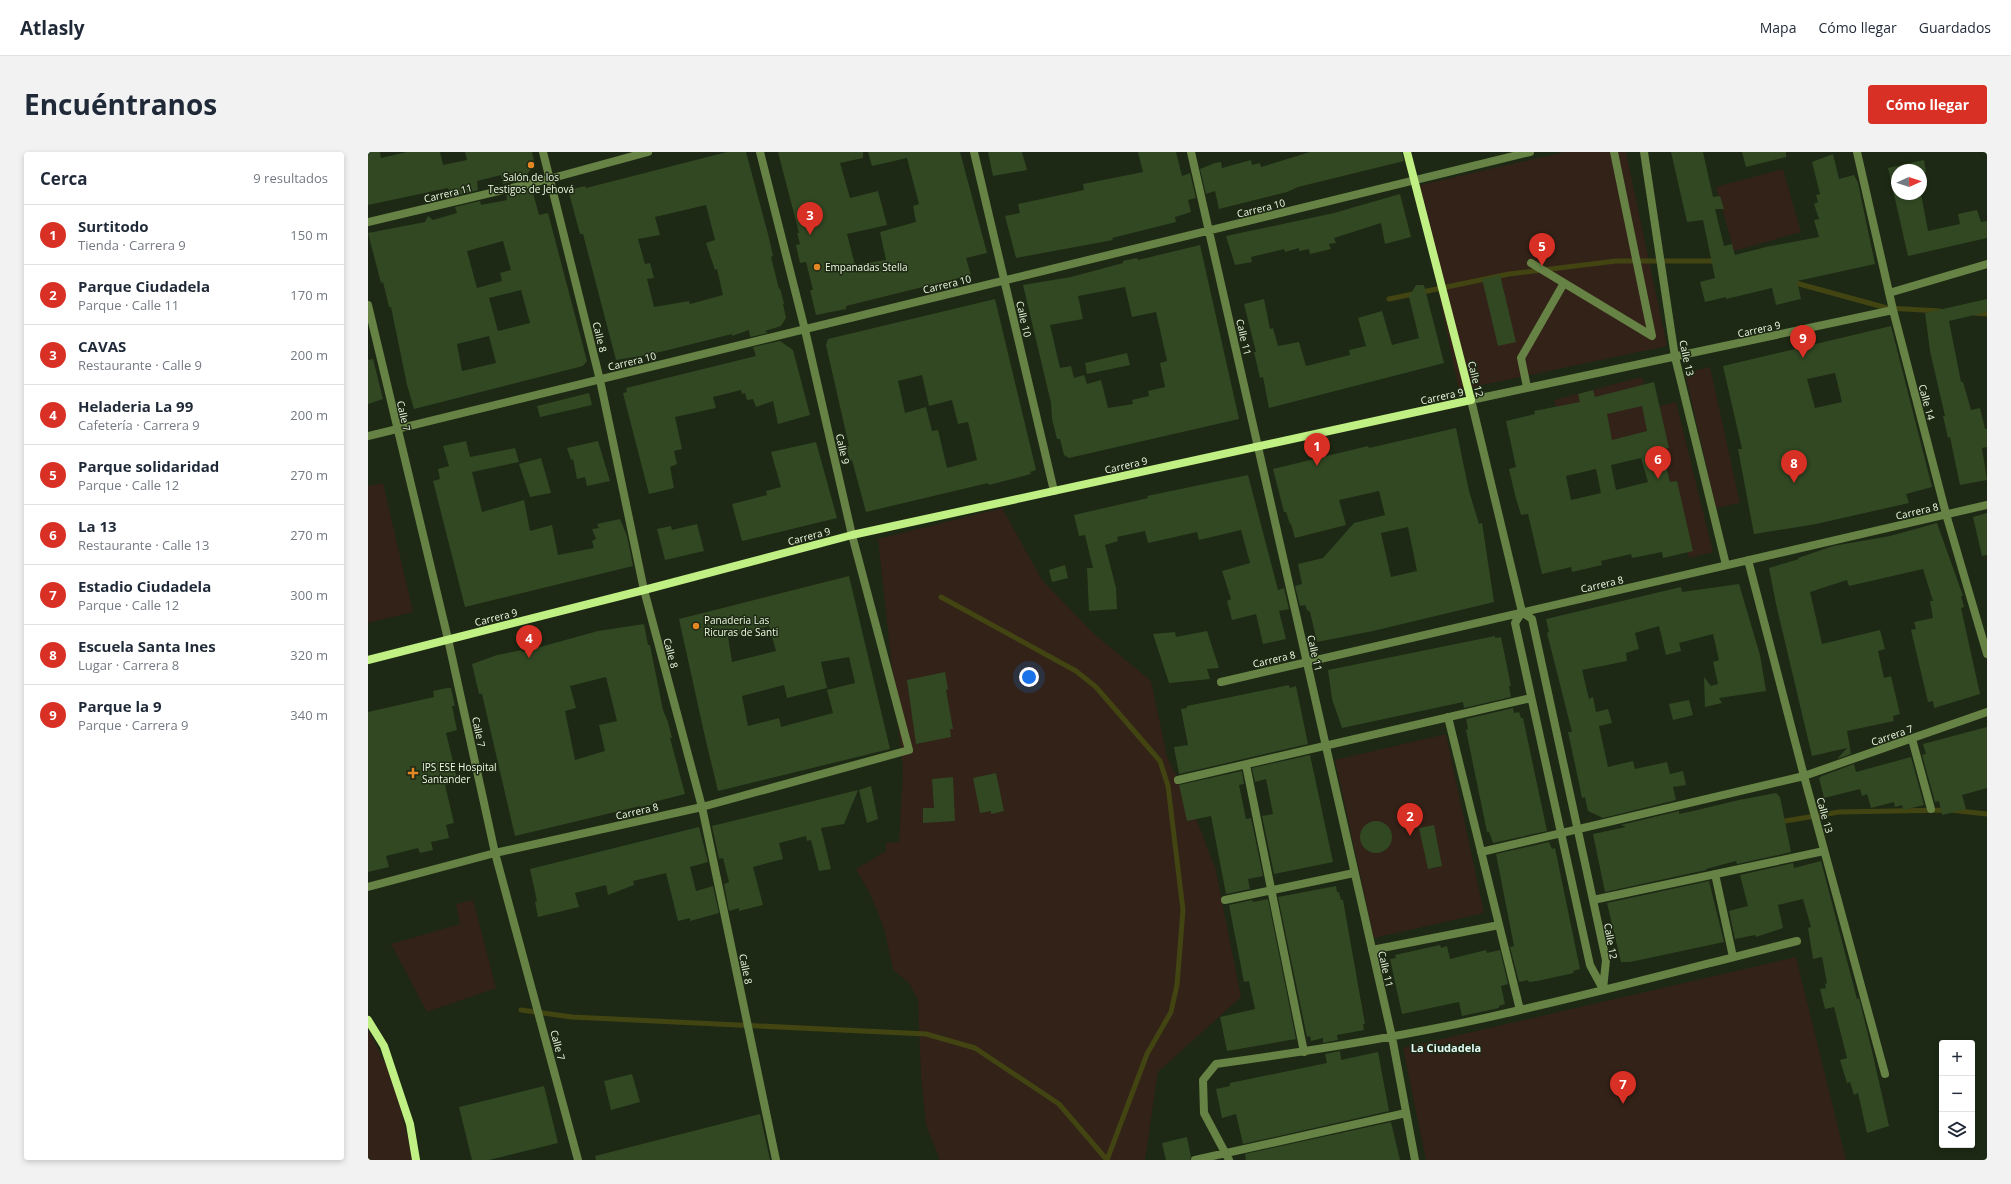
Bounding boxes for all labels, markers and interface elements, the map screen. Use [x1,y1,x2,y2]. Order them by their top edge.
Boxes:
text: Atlasly [20,15,85,41]
text: Mapa [1760,18,1796,37]
text: Cómo llegar [1818,18,1897,37]
text: Guardados [1919,18,1991,37]
text: Encuéntranos [24,85,217,123]
button: Cómo llegar [1868,85,1987,124]
marker: Salón de los Testigos de Jehová [526,160,536,170]
north arrow [1891,164,1927,200]
text: Cerca [40,167,88,190]
text: 9 resultados [253,169,328,187]
place label: Salón de los Testigos de Jehová [488,170,574,196]
street label: Carrera 11 [422,180,474,206]
street label: Carrera 10 [1235,195,1287,221]
pin: 3 [797,202,823,235]
text: Surtitodo [78,216,149,236]
text: 1 [49,226,57,244]
text: 150 m [290,226,328,244]
pin: 5 [1529,233,1555,266]
text: Tienda · Carrera 9 [78,236,186,254]
place label: Empanadas Stella [825,260,908,274]
marker: Empanadas Stella [812,262,822,272]
street label: Carrera 10 [921,271,973,297]
text: Parque Ciudadela [78,276,210,296]
text: 2 [49,286,57,304]
text: 170 m [290,286,328,304]
text: Parque · Calle 11 [78,296,179,314]
street label: Calle 10 [1013,300,1035,339]
street label: Calle 11 [1233,318,1255,356]
street label: Carrera 9 [1736,318,1782,340]
street label: Calle 8 [589,320,611,354]
pin: 9 [1790,325,1816,358]
text: CAVAS [78,336,126,356]
street label: Calle 13 [1676,339,1698,378]
text: 3 [49,346,57,364]
text: 200 m [290,346,328,364]
street label: Carrera 10 [606,348,658,374]
text: Restaurante · Calle 9 [78,356,202,374]
street label: Calle 12 [1465,360,1487,399]
street label: Calle 14 [1916,383,1939,422]
street label: Carrera 9 [1419,385,1465,407]
text: Heladeria La 99 [78,396,193,416]
street label: Calle 7 [394,399,414,433]
text: 4 [49,406,57,424]
text: 200 m [290,406,328,424]
text: Cafetería · Carrera 9 [78,416,200,434]
street label: Calle 9 [833,432,853,466]
pin: 1 [1304,433,1330,466]
pin: 6 [1645,446,1671,479]
pin: 8 [1781,450,1807,483]
street label: Carrera 9 [1103,453,1149,477]
text: Parque solidaridad [78,456,219,476]
text: 5 [49,466,57,484]
text: 270 m [290,466,328,484]
text: Parque · Calle 12 [78,476,179,494]
street label: Carrera 8 [1894,499,1940,523]
text: La 13 [78,516,117,536]
street label: Carrera 9 [786,524,832,548]
text: 6 [49,526,57,544]
text: 270 m [290,526,328,544]
text: Restaurante · Calle 13 [78,536,209,554]
street label: Carrera 8 [1579,572,1625,596]
text: Estadio Ciudadela [78,576,211,596]
text: 7 [49,586,57,604]
text: 300 m [290,586,328,604]
text: Parque · Calle 12 [78,596,179,614]
street label: Carrera 9 [473,605,519,629]
place label: Panaderia Las Ricuras de Santi [704,613,778,639]
marker: Panaderia Las Ricuras de Santi [691,621,701,631]
pin: 4 [516,625,542,658]
street label: Calle 11 [1304,634,1326,672]
text: Escuela Santa Ines [78,636,216,656]
street label: Calle 8 [660,636,682,670]
text: 8 [49,646,57,664]
text: 320 m [290,646,328,664]
street label: Carrera 8 [1251,647,1297,671]
text: Lugar · Carrera 8 [78,656,179,674]
your location [1019,667,1039,687]
text: Parque la 9 [78,696,162,716]
text: 9 [49,706,57,724]
text: 340 m [290,706,328,724]
street label: Calle 7 [469,715,489,749]
text: Parque · Carrera 9 [78,716,188,734]
street label: Carrera 7 [1869,721,1915,749]
place label: IPS ESE Hospital Santander [422,760,497,786]
marker: IPS ESE Hospital Santander [407,767,419,779]
street label: Calle 13 [1814,796,1837,835]
street label: Carrera 8 [614,799,660,823]
pin: 2 [1397,803,1423,836]
street label: Calle 12 [1601,922,1621,960]
street label: Calle 11 [1375,950,1397,988]
street label: Calle 8 [736,952,756,986]
street label: Calle 7 [547,1028,569,1062]
district label: La Ciudadela [1411,1040,1481,1055]
map controls [1939,1040,1975,1148]
button: + [1939,1040,1975,1076]
pin: 7 [1610,1071,1636,1104]
button: − [1939,1076,1975,1112]
button: layers [1939,1112,1975,1148]

